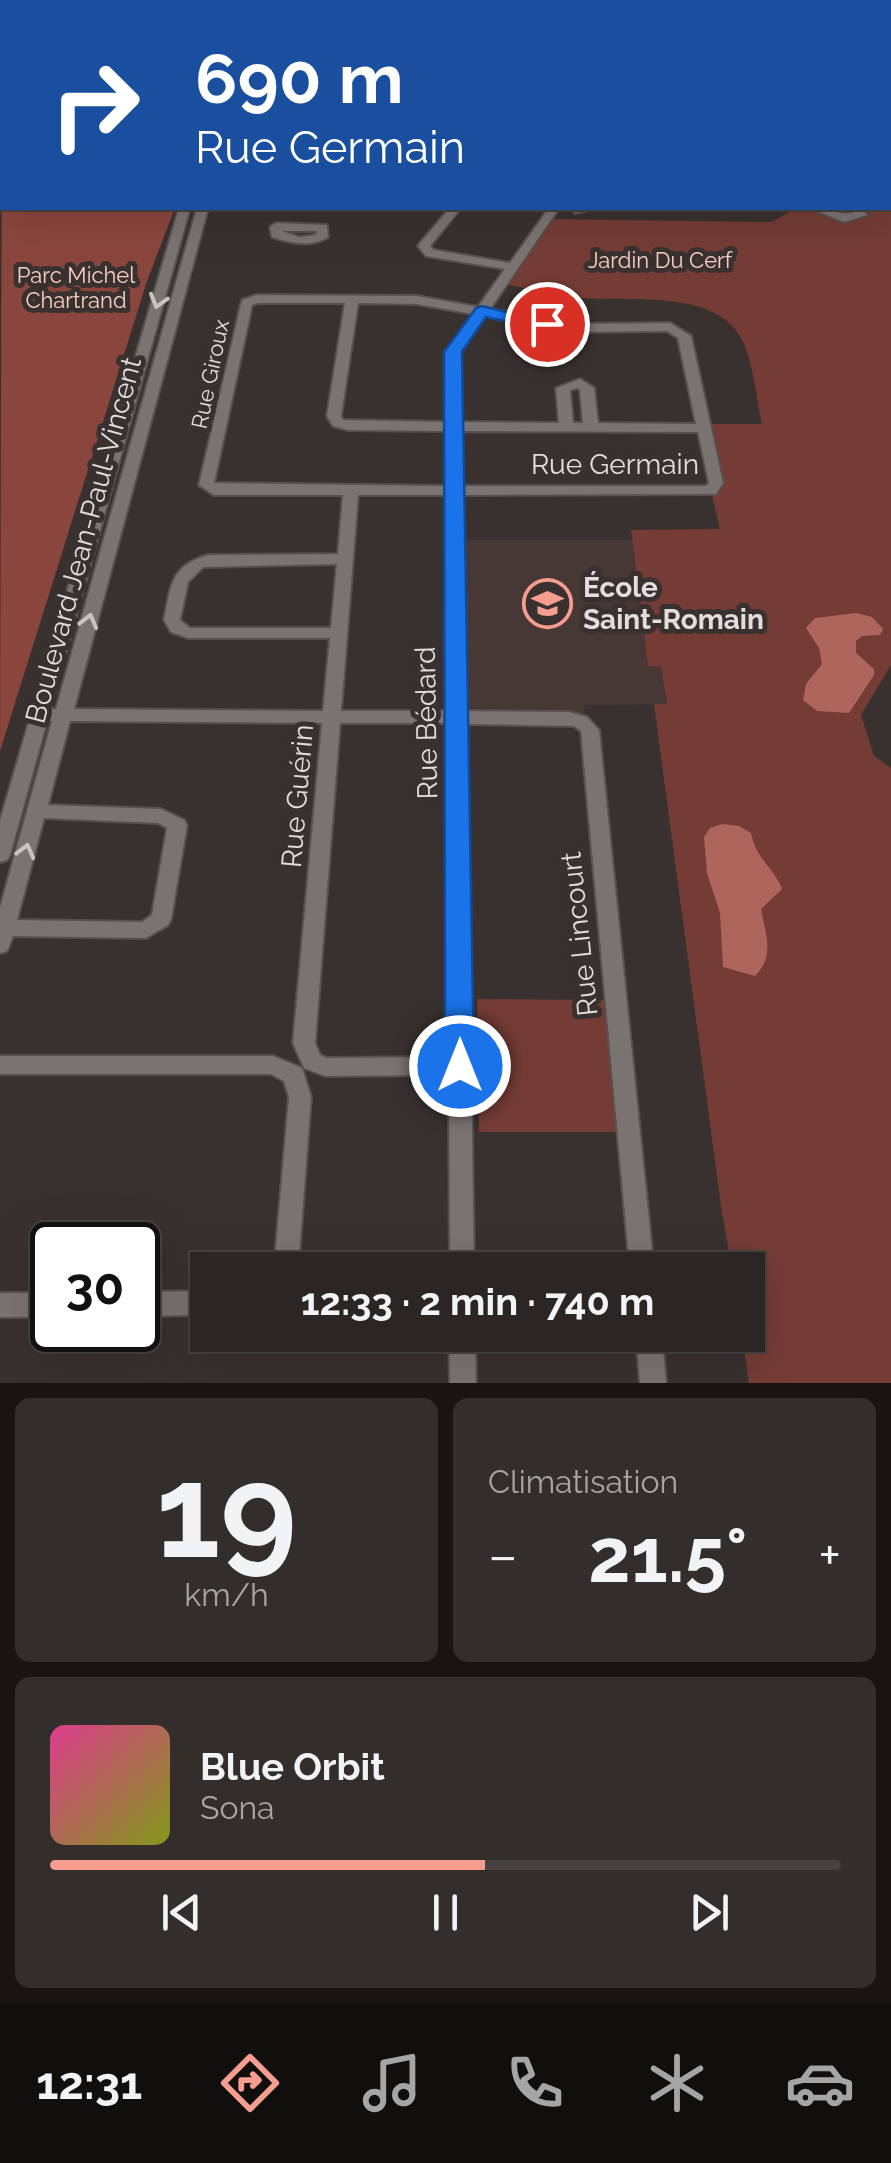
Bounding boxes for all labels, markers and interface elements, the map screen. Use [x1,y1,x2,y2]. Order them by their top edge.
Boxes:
text: 690 m [195,37,404,119]
icon: right [30,40,160,170]
text: Rue Germain [195,121,465,174]
park label: Jardin Du Cerf [588,247,733,273]
park label: Parc Michel Chartrand [17,262,135,313]
pin [505,282,590,367]
one-way arrow [149,292,170,309]
icon: arrive [520,297,575,352]
street label: Rue Giroux [186,317,234,431]
street label: Boulevard Jean-Paul-Vincent [19,353,148,727]
street label: Rue Germain [531,448,699,481]
place label: École Saint-Romain [583,571,764,636]
school or university icon: École Saint-Romain [522,577,574,629]
one-way arrow [78,613,99,630]
street label: Rue Bédard [409,646,444,800]
street label: Rue Guérin [275,723,320,869]
one-way arrow [14,843,35,860]
street label: Rue Lincourt [554,850,605,1018]
position arrow [408,1014,512,1118]
speed limit sign: 30 [30,1222,160,1352]
text: 12:33 · 2 min · 740 m [301,1279,654,1324]
text: 19 [156,1435,297,1587]
text: Climatisation [488,1463,678,1500]
text: 21.5° [588,1511,747,1600]
text: − [488,1523,518,1588]
text: + [818,1523,841,1588]
text: km/h [184,1576,269,1613]
text: Blue Orbit [200,1744,385,1789]
text: Sona [200,1789,275,1826]
icon: previous [154,1885,209,1940]
icon: pause [418,1885,473,1940]
icon: next [682,1885,737,1940]
icon: directions [215,2048,285,2118]
icon: music [357,2048,427,2118]
icon: phone [500,2048,570,2118]
icon: climate [642,2048,712,2118]
icon: car [785,2048,855,2118]
text: 12:31 [36,2057,142,2110]

